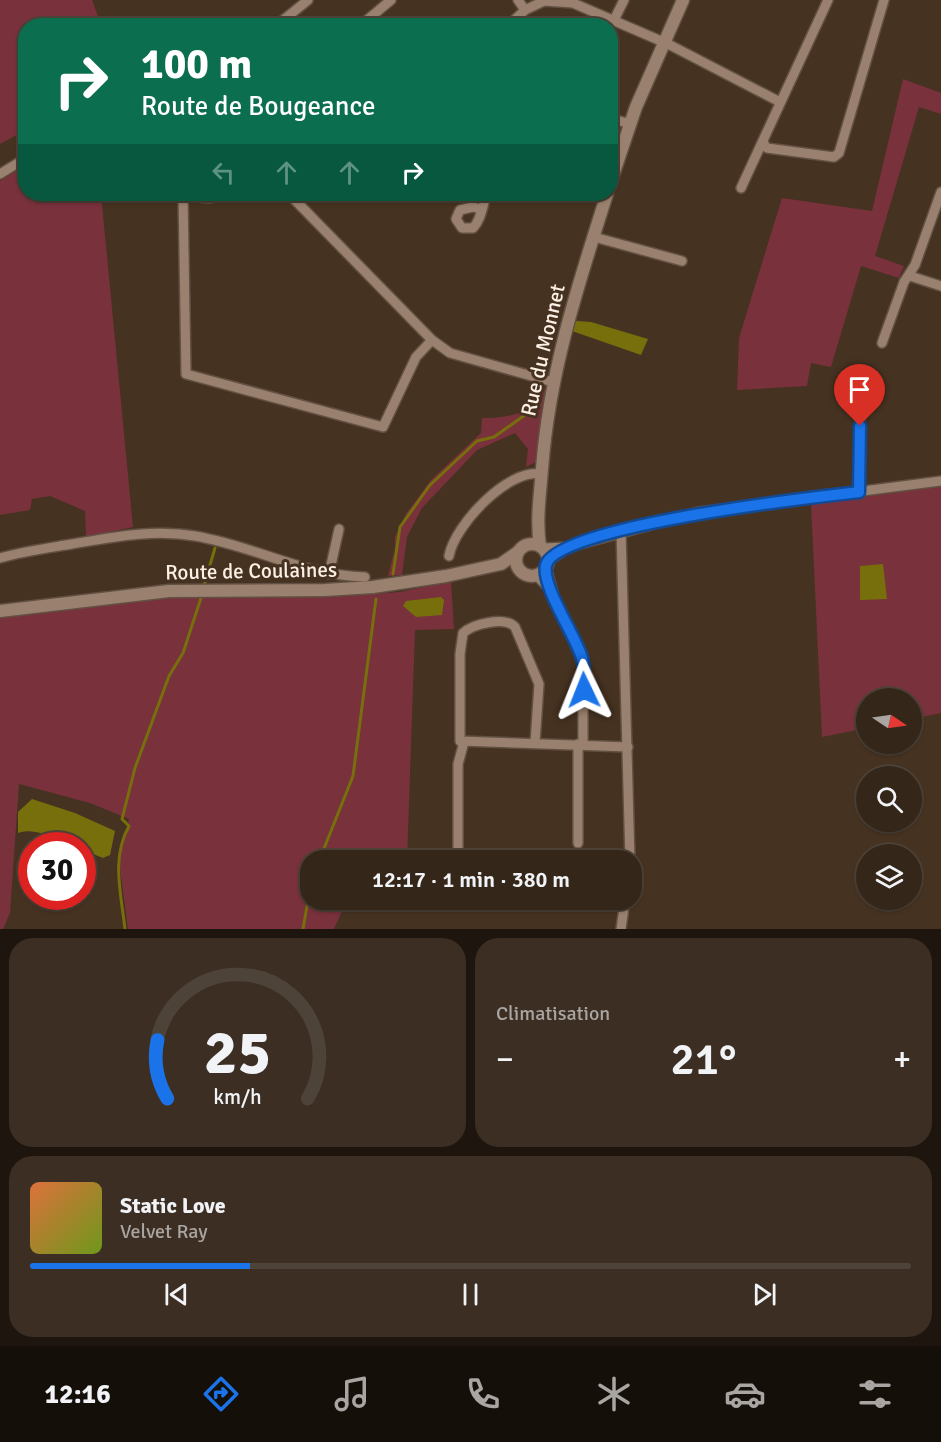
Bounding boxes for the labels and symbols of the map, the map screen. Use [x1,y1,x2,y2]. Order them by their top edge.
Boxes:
street label: Rue du Monnet [515,281,571,419]
pin [834,364,885,426]
street label: Route de Coulaines [165,557,337,585]
position arrow [552,658,616,722]
north arrow [856,688,922,754]
speed limit sign: 30 [18,832,96,910]

